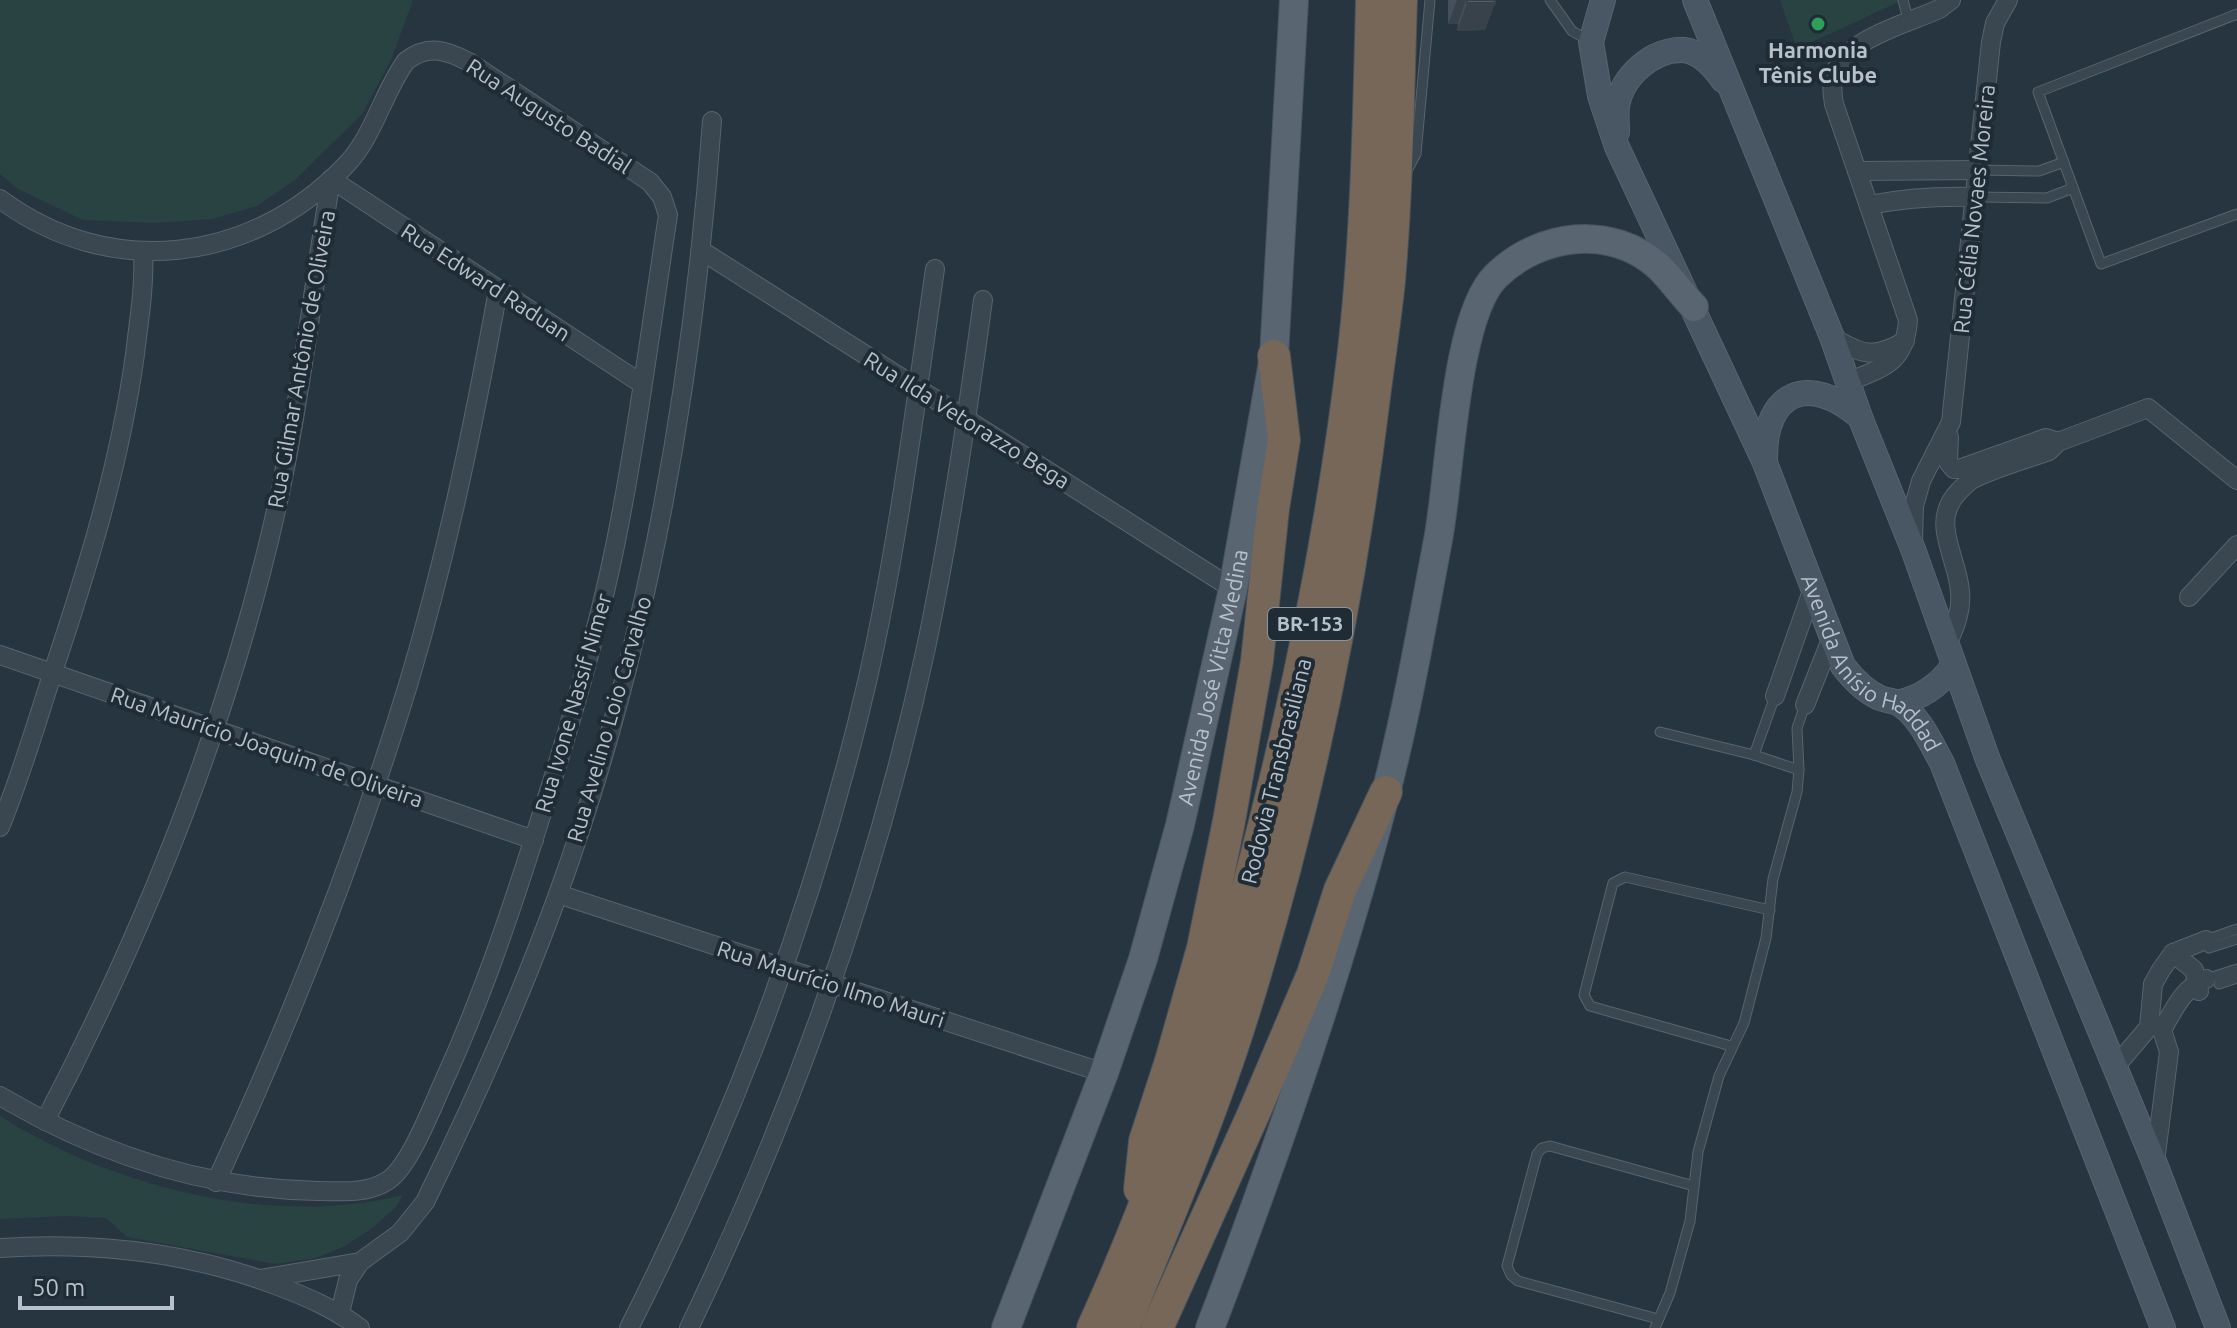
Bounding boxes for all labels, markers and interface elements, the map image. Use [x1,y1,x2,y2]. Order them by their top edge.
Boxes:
marker: Harmonia Tênis Clube [1809,15,1827,33]
place label: Harmonia Tênis Clube [1759,37,1877,87]
street label: Rua Augusto Badial [462,53,636,178]
street label: Rua Célia Novaes Moreira [1948,83,1999,335]
street label: Rua Gilmar Antônio de Oliveira [262,208,339,510]
street label: Rua Edward Raduan [397,218,575,346]
street label: Rua Ilda Vetorazzo Bega [860,346,1075,493]
street label: Avenida José Vitta Medina [1172,547,1252,808]
street label: Avenida Anísio Haddad [1797,570,1946,755]
street label: Rua Ivone Nassif Nimer [529,590,616,815]
street label: Rua Avelino Loio Carvalho [561,593,656,845]
road number: BR-153 [1268,608,1352,640]
street label: Rodovia Transbrasiliana [1235,656,1316,886]
street label: Rua Maurício Joaquim de Oliveira [108,681,427,812]
street label: Rua Maurício Ilmo Mauri [714,935,948,1032]
scale bar [20,1260,172,1310]
text: 50 m [32,1274,85,1301]

